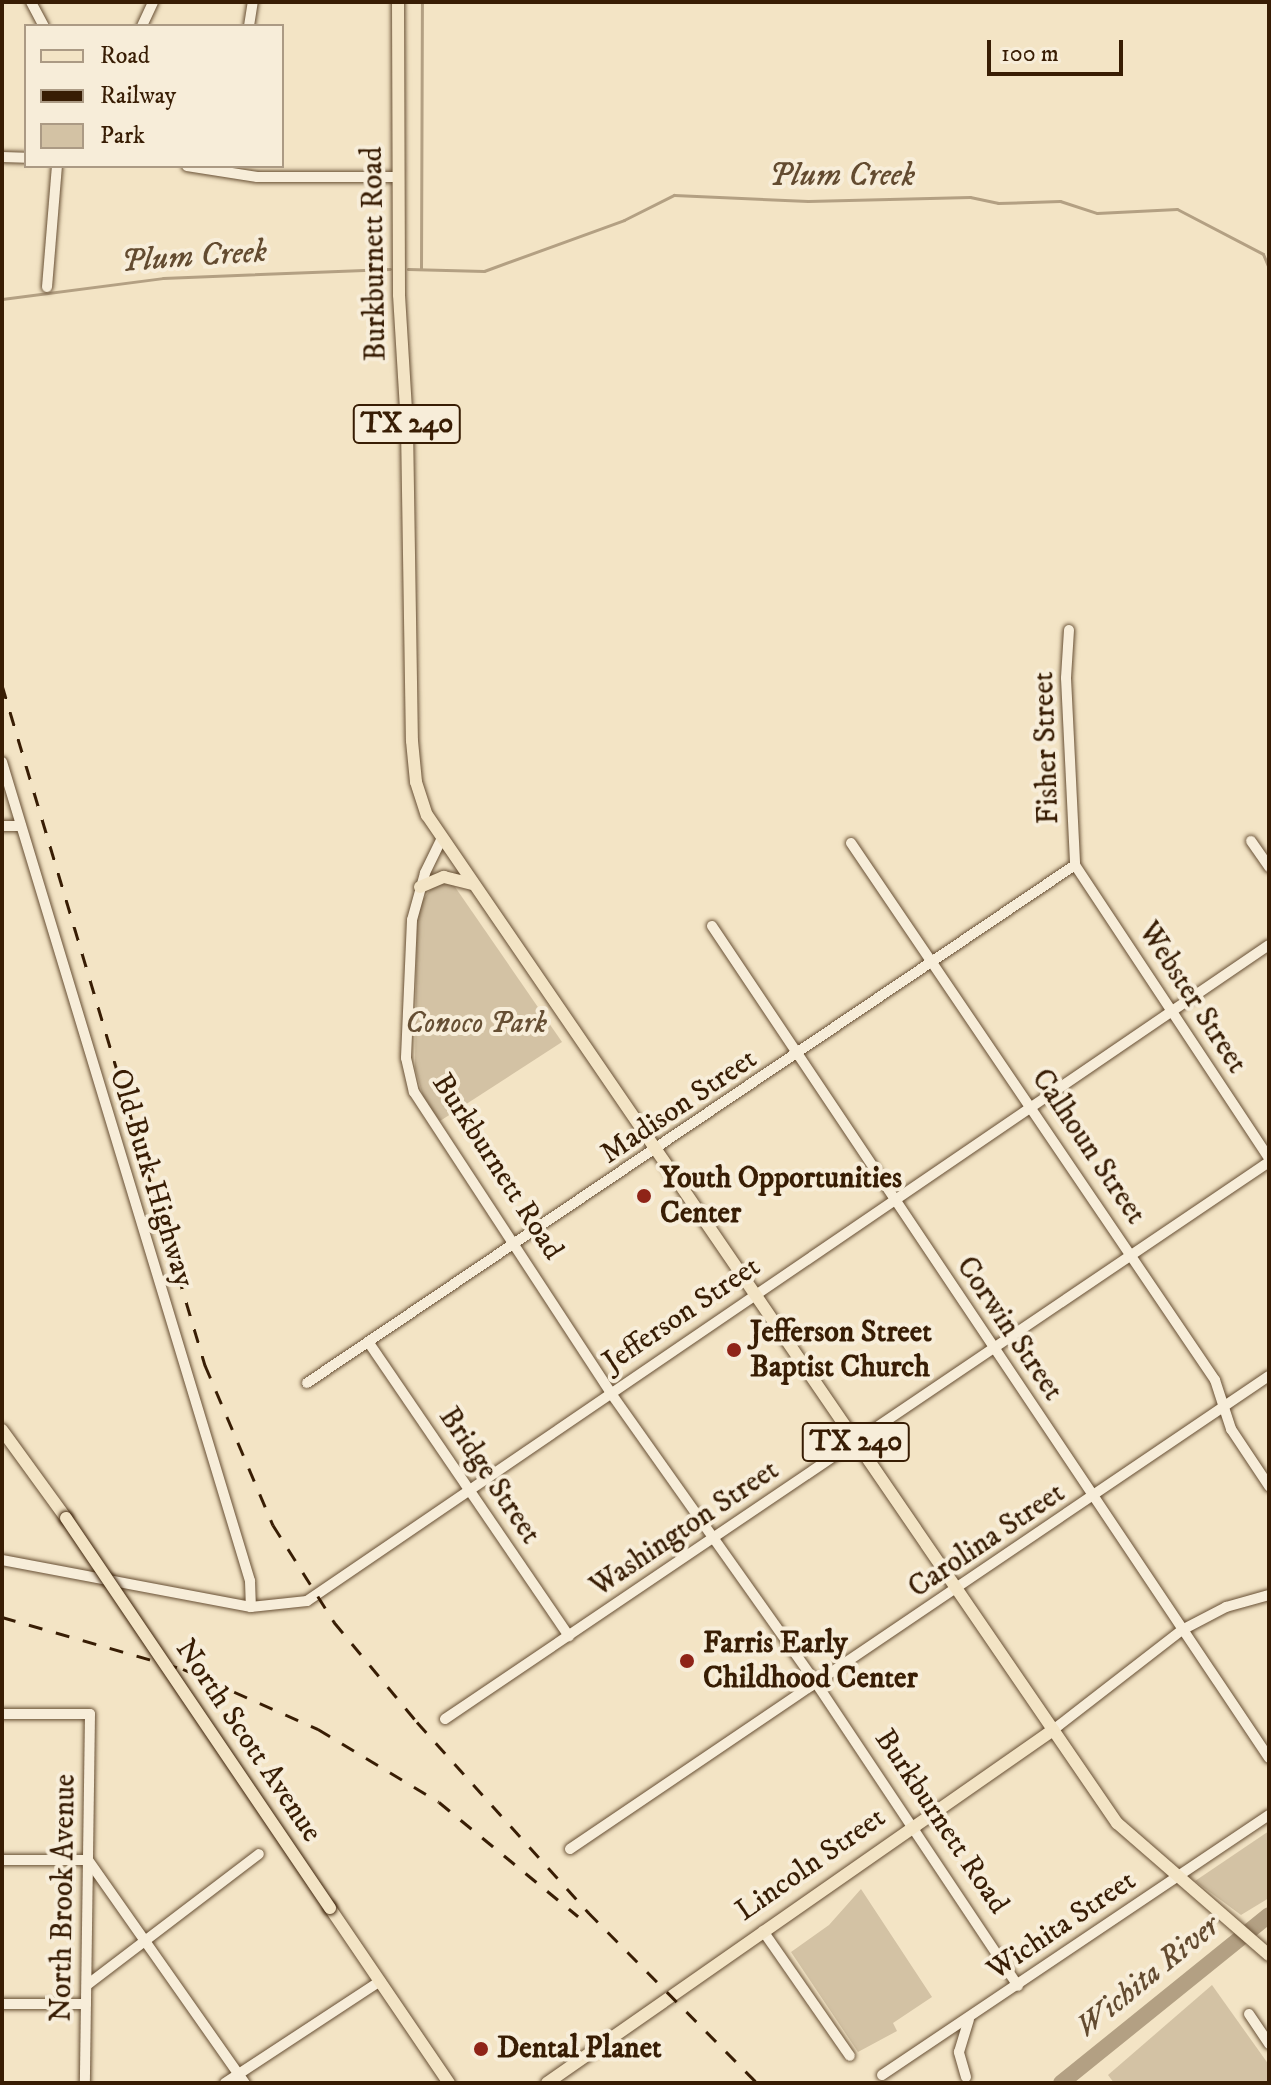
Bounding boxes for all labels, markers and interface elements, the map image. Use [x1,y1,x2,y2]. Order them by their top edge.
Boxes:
legend [24,24,284,168]
scale bar [991,24,1127,74]
text: 100 m [1001,39,1059,69]
text: Road [100,41,150,71]
text: Railway [100,81,176,111]
text: Park [100,121,145,151]
street label: Burkburnett Road [355,146,395,362]
water label: Plum Creek [769,157,915,195]
water label: Plum Creek [120,233,268,281]
road number: TX 240 [351,400,463,448]
street label: Fisher Street [1026,671,1068,825]
street label: Webster Street [1130,916,1254,1080]
park label: Conoco Park [405,1006,547,1042]
street label: Madison Street [594,1042,764,1172]
street label: Calhoun Street [1023,1063,1153,1231]
street label: Old Burk Highway [101,1065,201,1291]
street label: Burkburnett Road [423,1067,571,1267]
place label: Youth Opportunities Center [660,1161,902,1232]
marker: Youth Opportunities Center [635,1187,653,1205]
street label: Jefferson Street [597,1249,767,1381]
street label: Corwin Street [948,1250,1070,1408]
place label: Jefferson Street Baptist Church [750,1315,932,1386]
marker: Jefferson Street Baptist Church [725,1341,743,1359]
street label: Bridge Street [430,1401,548,1551]
road number: TX 240 [800,1418,912,1466]
street label: Washington Street [584,1453,786,1605]
street label: Carolina Street [902,1476,1072,1606]
place label: Farris Early Childhood Center [703,1626,918,1696]
street label: North Scott Avenue [167,1633,329,1849]
marker: Farris Early Childhood Center [678,1652,696,1670]
street label: Burkburnett Road [866,1723,1016,1921]
street label: North Brook Avenue [44,1774,84,2022]
street label: Lincoln Street [729,1800,893,1930]
street label: Wichita Street [981,1863,1143,1989]
water label: Wichita River [1068,1907,1228,2047]
place label: Dental Planet [497,2031,662,2067]
marker: Dental Planet [472,2040,490,2058]

